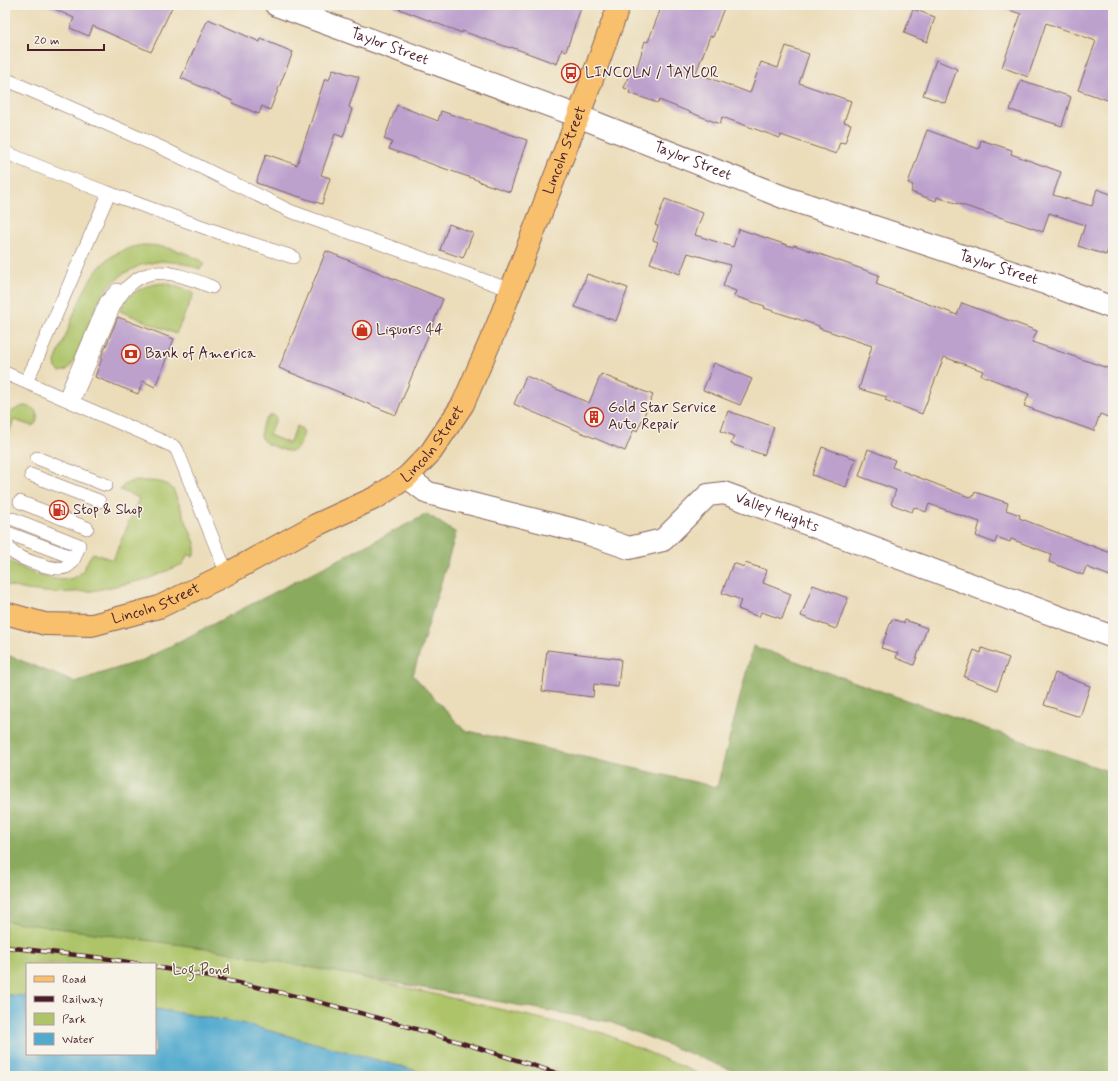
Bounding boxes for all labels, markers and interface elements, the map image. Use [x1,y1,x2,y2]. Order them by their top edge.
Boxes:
street label: Taylor Street [348,23,432,70]
scale bar [28,26,104,52]
text: 20 m [34,33,60,49]
bus stop icon: LINCOLN / TAYLOR [560,62,582,84]
place label: LINCOLN / TAYLOR [585,63,719,83]
street label: Lincoln Street [539,104,591,197]
street label: Taylor Street [651,137,735,186]
street label: Taylor Street [956,245,1041,290]
shop icon: Liquors 44 [351,319,373,341]
place label: Liquors 44 [376,320,443,340]
bank icon: Bank of America [120,343,142,365]
place label: Bank of America [145,344,257,364]
place label: Gold Star Service Auto Repair [608,398,717,435]
street label: Lincoln Street [397,402,469,488]
building icon: Gold Star Service Auto Repair [583,406,605,428]
street label: Valley Heights [732,488,822,537]
fuel station icon: Stop & Shop [48,499,70,521]
place label: Stop & Shop [73,500,143,520]
street label: Lincoln Street [110,578,204,629]
park label: Log Pond [172,960,230,981]
legend [26,963,156,1055]
text: Road [62,972,86,988]
text: Railway [62,992,104,1008]
text: Park [62,1012,86,1028]
text: Water [62,1032,94,1048]

